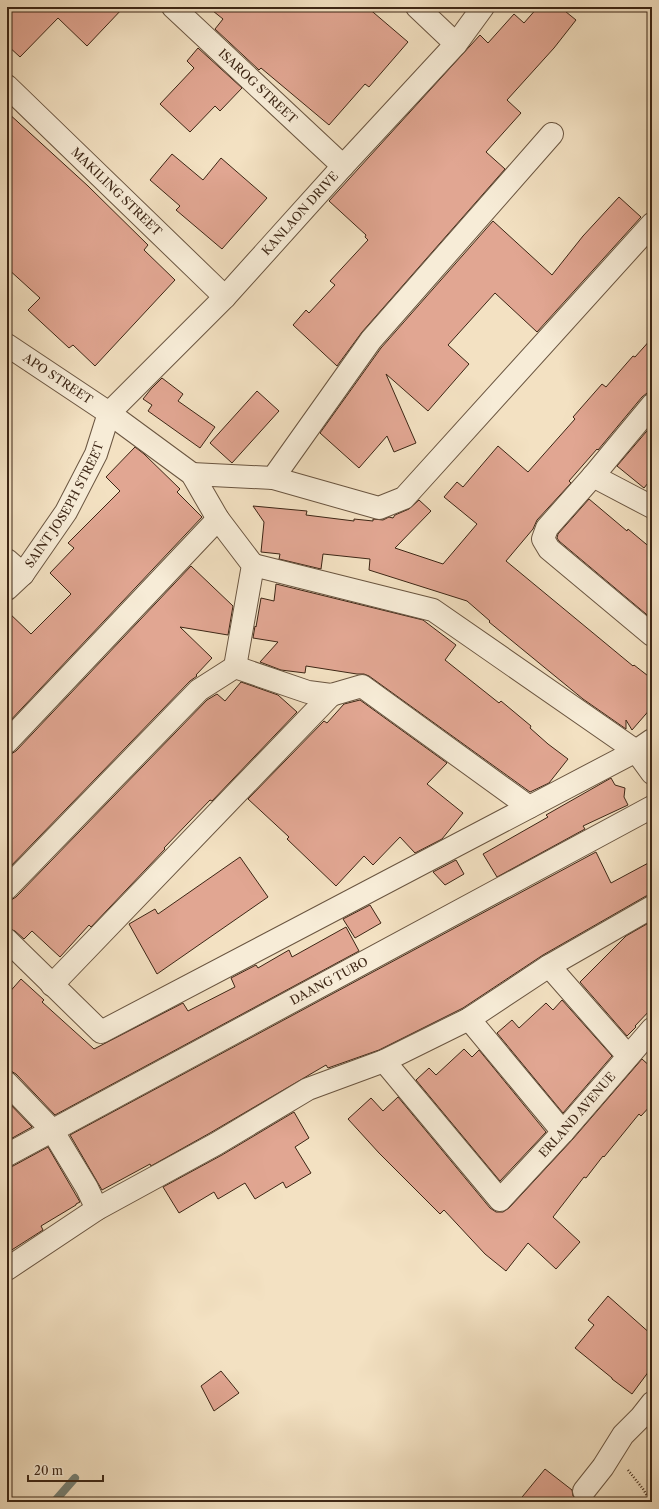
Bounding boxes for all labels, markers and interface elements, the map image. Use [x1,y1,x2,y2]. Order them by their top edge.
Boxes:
street label: ISAROG STREET [216,45,301,126]
street label: MAKILING STREET [68,144,165,239]
street label: KANLAON DRIVE [258,168,341,258]
street label: APO STREET [20,349,96,407]
street label: SAINT JOSEPH STREET [22,440,106,570]
street label: DAANG TUBO [287,954,370,1008]
street label: ERLAND AVENUE [535,1069,618,1160]
scale bar [28,1457,103,1483]
text: 20 m [34,1463,63,1478]

